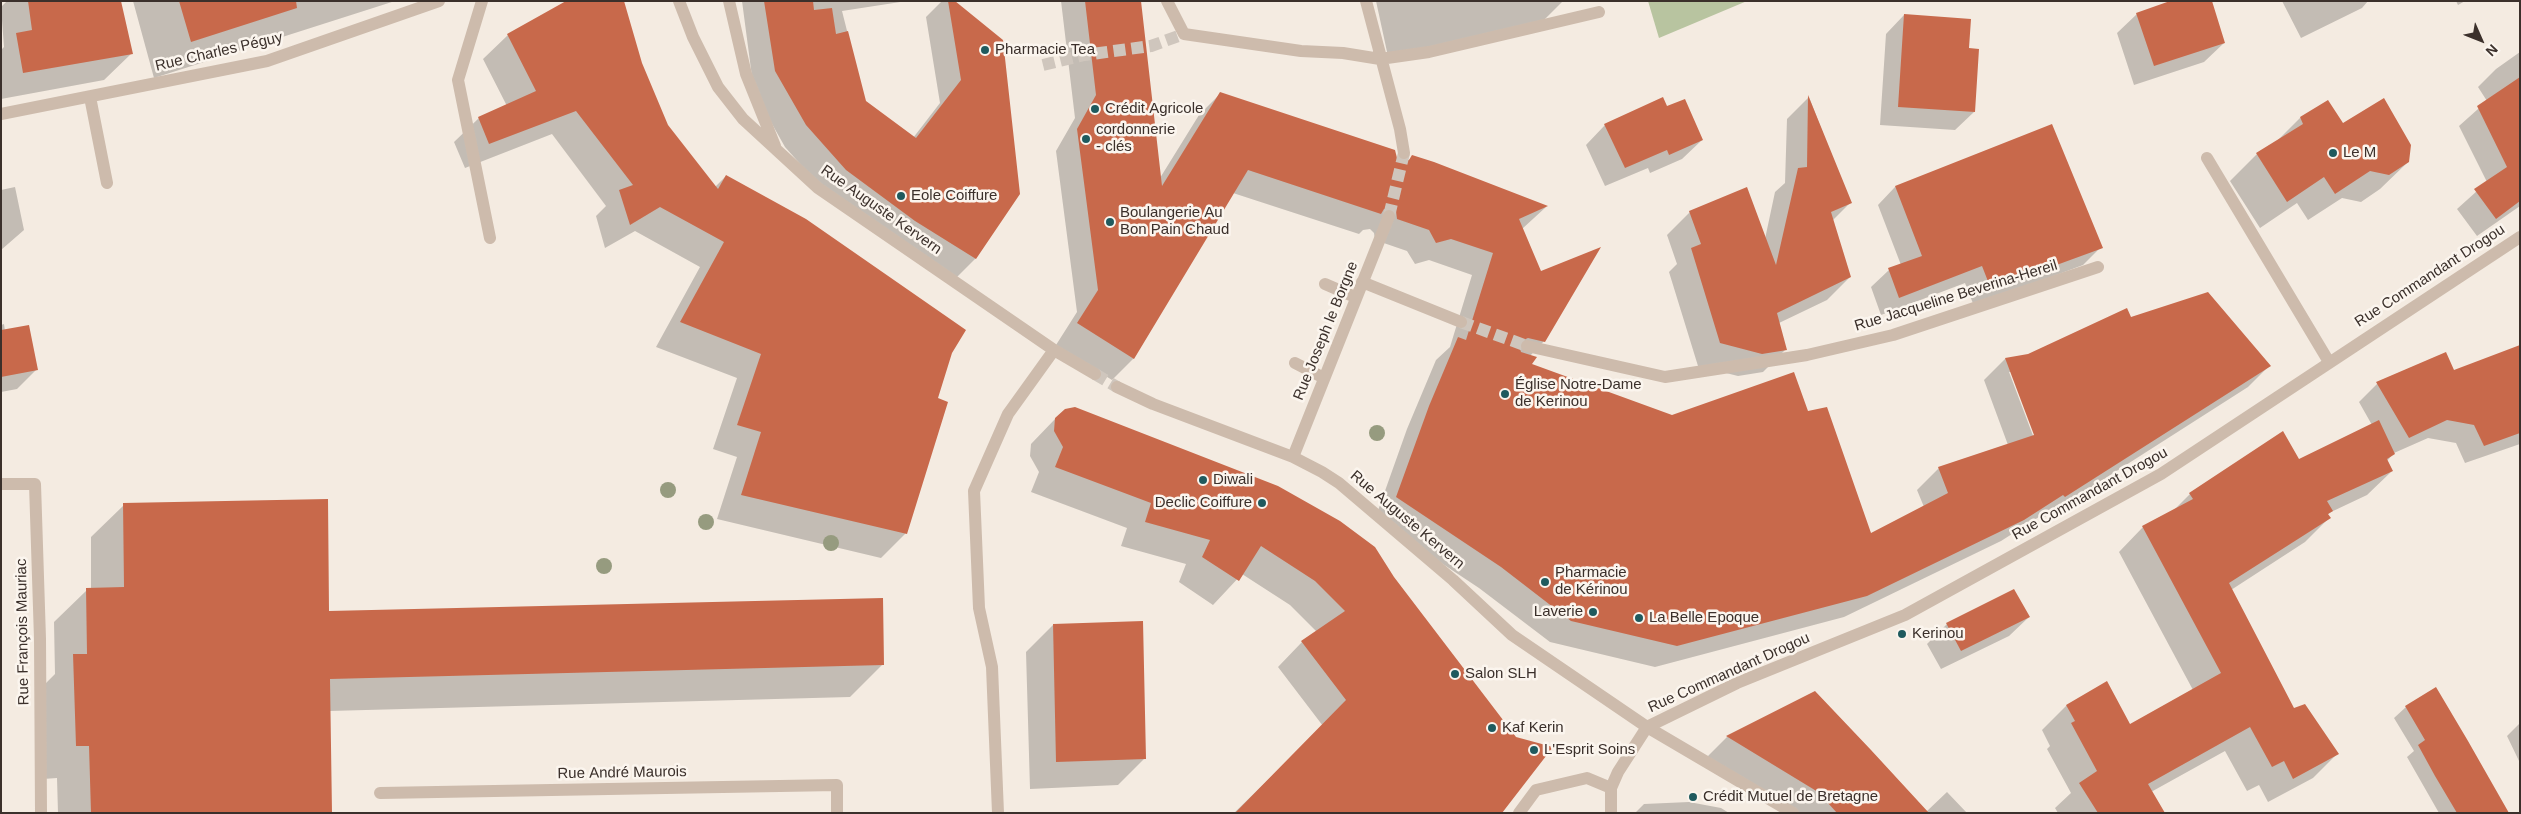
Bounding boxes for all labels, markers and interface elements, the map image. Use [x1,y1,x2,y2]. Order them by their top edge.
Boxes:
north arrow [2456,15,2506,65]
street label: Rue Charles Péguy [154,29,284,75]
place label: Pharmacie Tea [995,41,1095,59]
text: N [2483,41,2501,60]
marker: Pharmacie Tea [979,44,991,56]
place label: Crédit Agricole [1105,100,1203,118]
marker: Crédit Agricole [1089,103,1101,115]
place label: cordonnerie - clés [1096,121,1175,156]
marker: cordonnerie - clés [1080,133,1092,145]
place label: Le M [2343,144,2376,162]
marker: Le M [2327,147,2339,159]
street label: Rue Auguste Kervern [817,161,945,259]
place label: Eole Coiffure [911,187,997,205]
marker: Eole Coiffure [895,190,907,202]
place label: Boulangerie Au Bon Pain Chaud [1120,204,1229,239]
marker: Boulangerie Au Bon Pain Chaud [1104,216,1116,228]
street label: Rue Commandant Drogou [2352,221,2508,331]
street label: Rue Jacqueline Beverina-Hereil [1853,257,2059,335]
street label: Rue Joseph le Borgne [1290,259,1362,403]
place label: Église Notre-Dame de Kerinou [1515,376,1642,411]
marker: Église Notre-Dame de Kerinou [1499,388,1511,400]
street label: Rue Commandant Drogou [2009,444,2171,544]
street label: Rue Auguste Kervern [1346,467,1468,573]
place label: Diwali [1213,471,1253,489]
marker: Diwali [1197,474,1209,486]
place label: Declic Coiffure [1155,494,1252,512]
marker: Declic Coiffure [1256,497,1268,509]
street label: Rue François Mauriac [13,558,33,706]
place label: Pharmacie de Kérinou [1555,564,1628,599]
marker: Pharmacie de Kérinou [1539,576,1551,588]
place label: Laverie [1534,603,1583,621]
marker: Laverie [1587,606,1599,618]
place label: La Belle Epoque [1649,609,1759,627]
marker: La Belle Epoque [1633,612,1645,624]
place label: Kerinou [1912,625,1964,643]
marker: Kerinou [1896,628,1908,640]
street label: Rue Commandant Drogou [1645,629,1813,717]
place label: Salon SLH [1465,665,1537,683]
marker: Salon SLH [1449,668,1461,680]
place label: Kaf Kerin [1502,719,1564,737]
marker: Kaf Kerin [1486,722,1498,734]
place label: L'Esprit Soins [1544,741,1635,759]
marker: L'Esprit Soins [1528,744,1540,756]
street label: Rue André Maurois [557,763,687,783]
place label: Crédit Mutuel de Bretagne [1703,788,1878,806]
marker: Crédit Mutuel de Bretagne [1687,791,1699,803]

